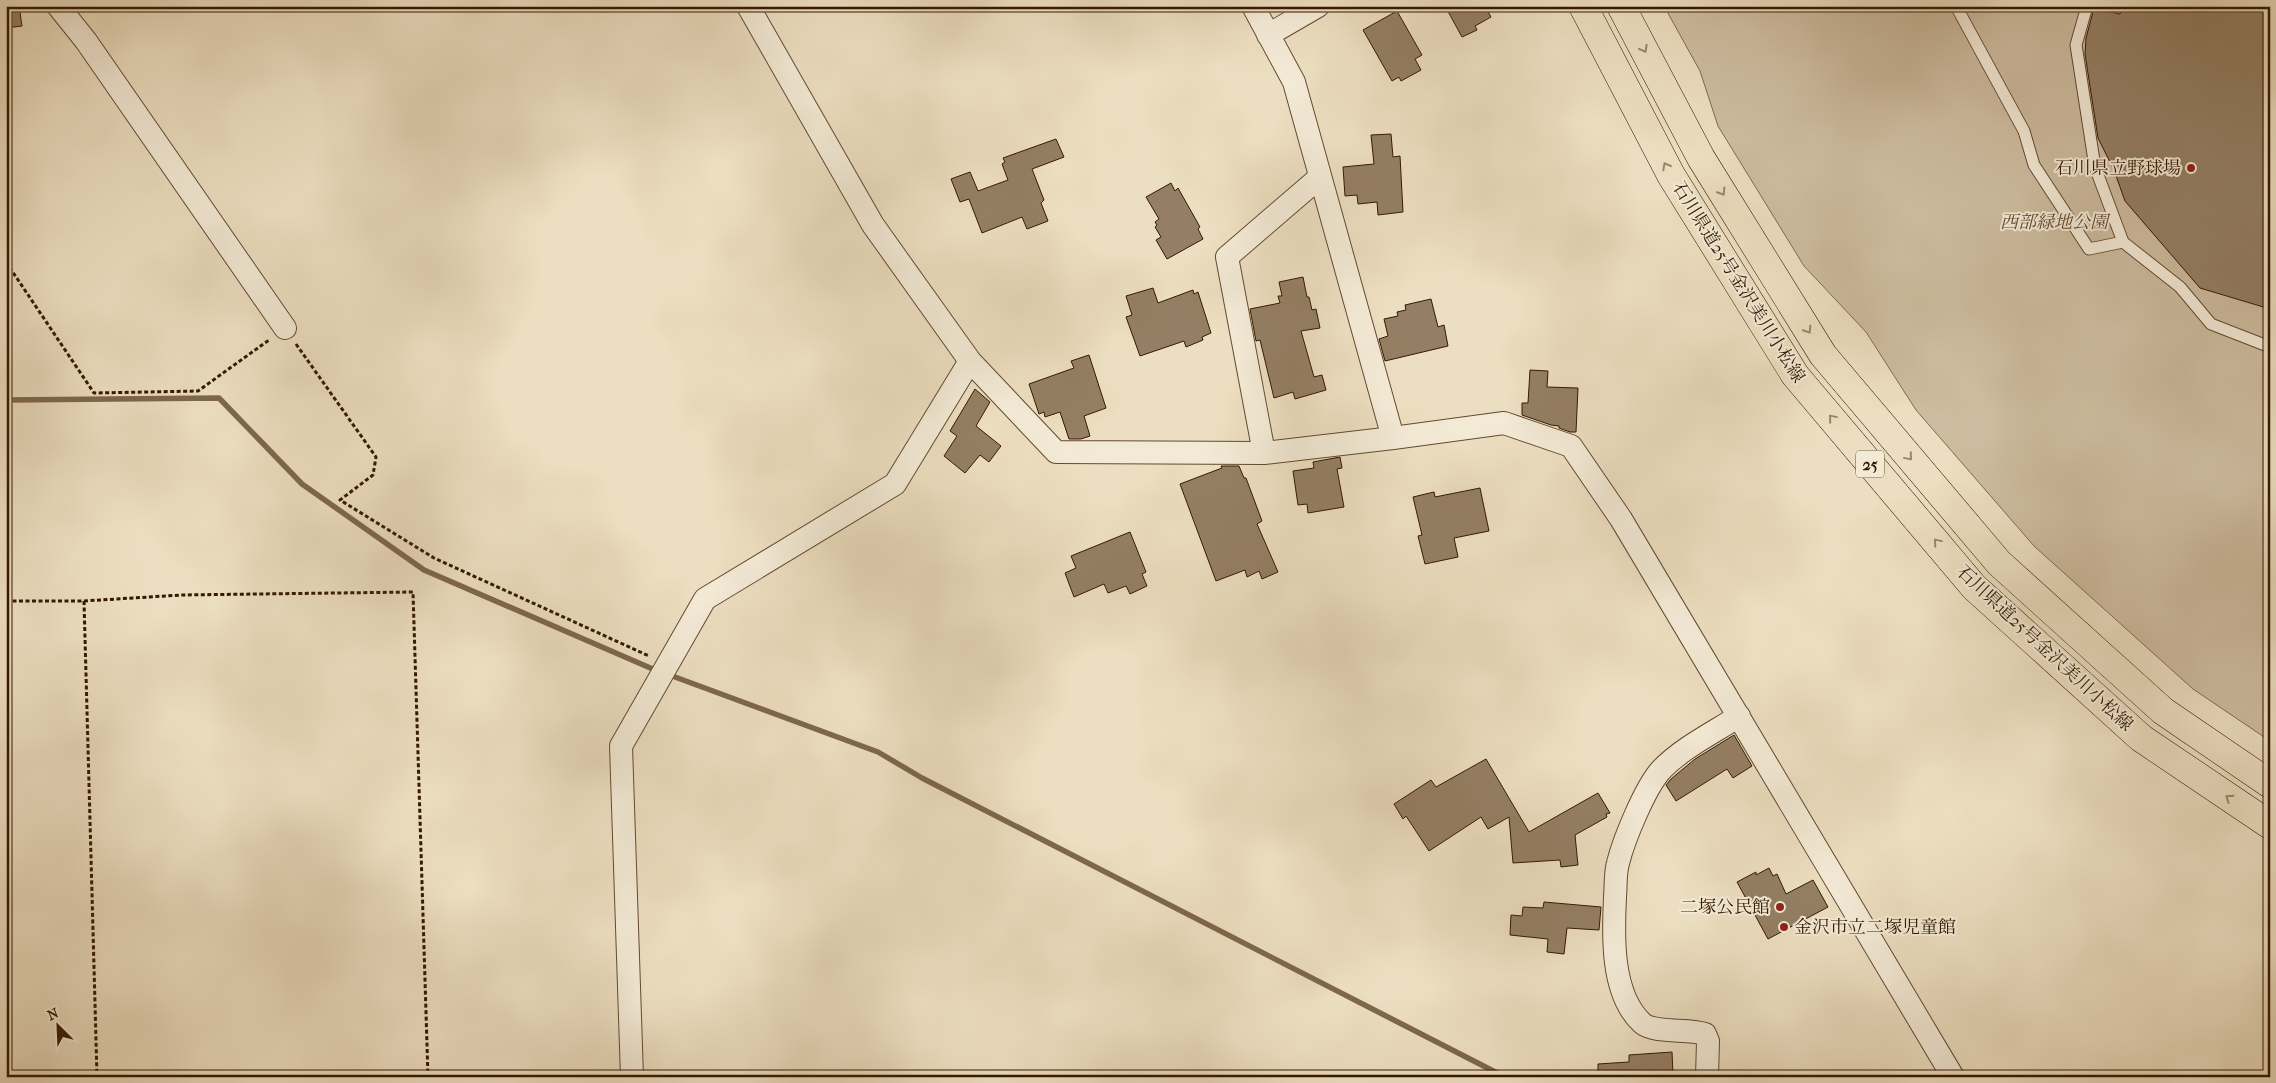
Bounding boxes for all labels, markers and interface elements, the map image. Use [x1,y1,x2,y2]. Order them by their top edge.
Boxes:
one-way arrow [1638,44,1648,53]
place label: 石川県立野球場 [2055,158,2181,179]
one-way arrow [1662,162,1672,171]
marker: 石川県立野球場 [2185,162,2197,174]
street label: 石川県道25号金沢美川小松線 [1668,178,1809,387]
one-way arrow [1716,186,1725,195]
park label: 西部緑地公園 [2000,212,2111,233]
one-way arrow [1801,324,1811,333]
one-way arrow [1828,415,1837,424]
road number: 25 [1856,450,1884,478]
one-way arrow [1903,451,1912,460]
one-way arrow [1933,539,1942,548]
street label: 石川県道25号金沢美川小松線 [1952,561,2137,736]
one-way arrow [2226,795,2235,804]
place label: 二塚公民館 [1680,897,1770,918]
marker: 二塚公民館 [1774,901,1786,913]
place label: 金沢市立二塚児童館 [1794,917,1956,938]
marker: 金沢市立二塚児童館 [1778,921,1790,933]
north arrow [32,1000,82,1050]
text: N [45,1005,62,1025]

